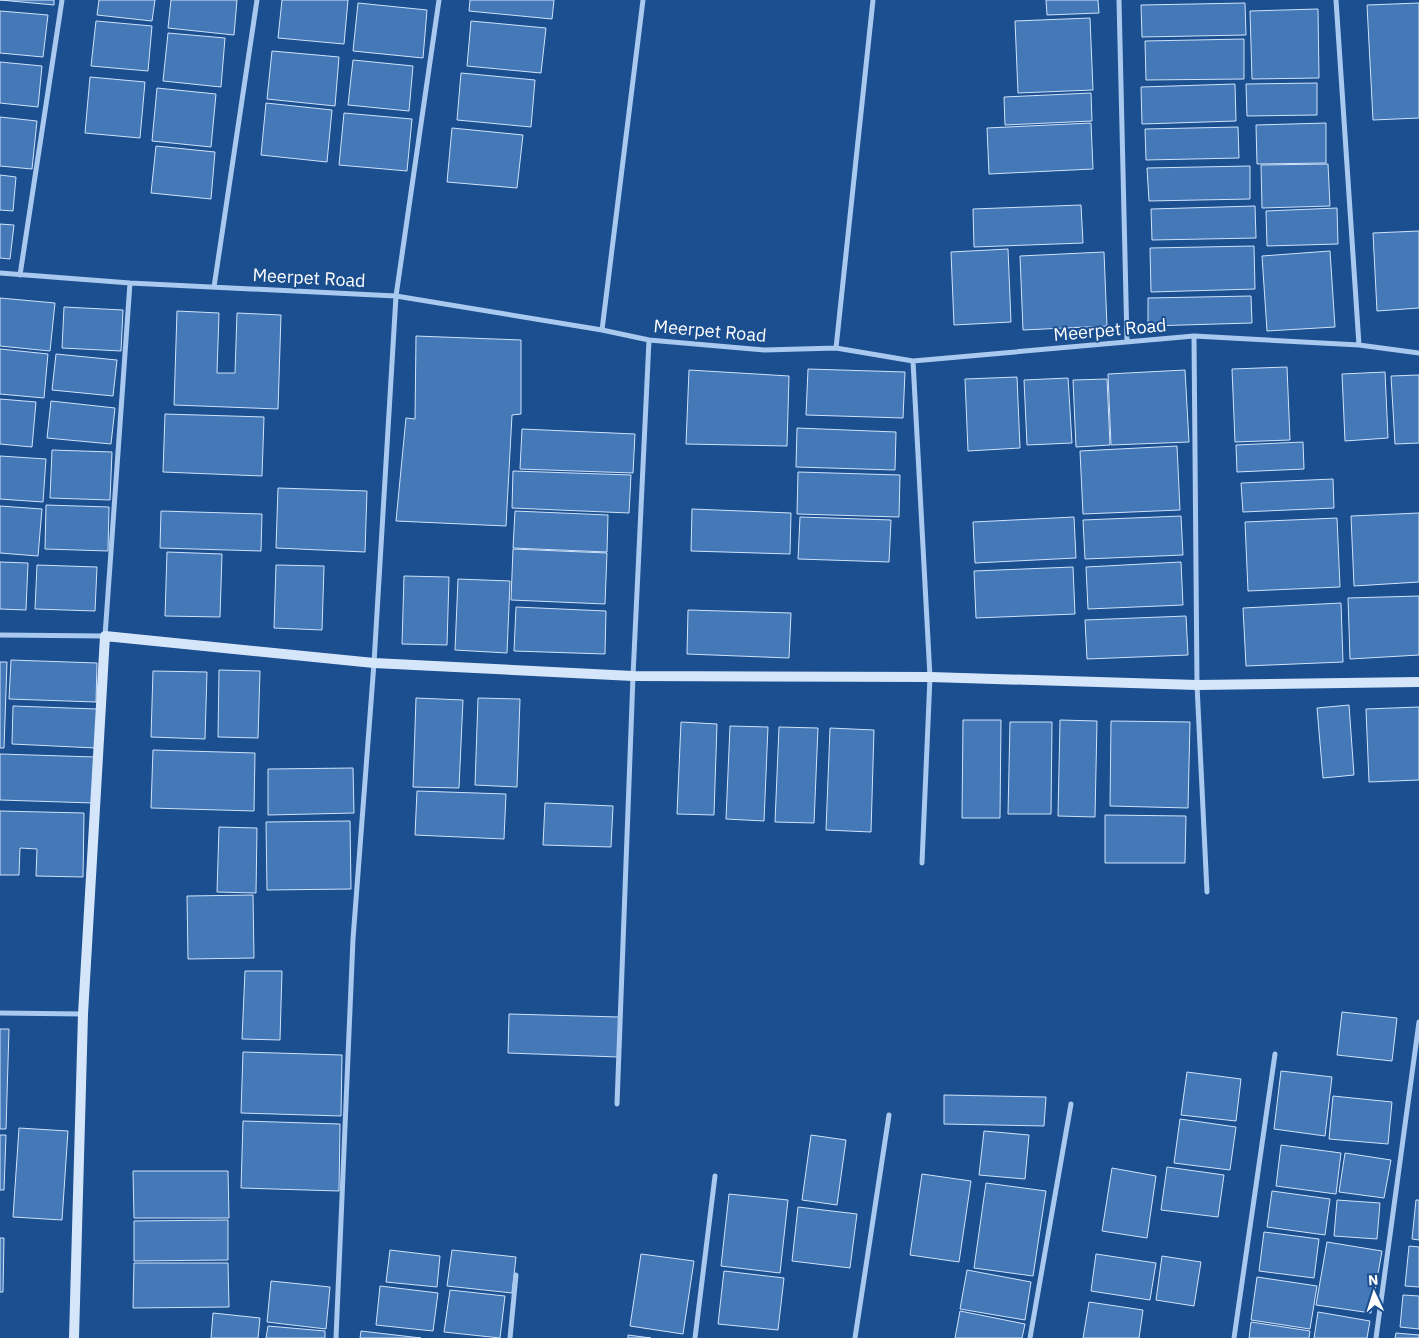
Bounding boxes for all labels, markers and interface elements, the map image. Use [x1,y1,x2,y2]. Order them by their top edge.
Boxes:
street label: Meerpet Road [252,263,366,292]
street label: Meerpet Road [1053,313,1167,346]
street label: Meerpet Road [653,314,767,347]
north arrow [1349,1268,1399,1318]
text: N [1367,1271,1379,1289]

